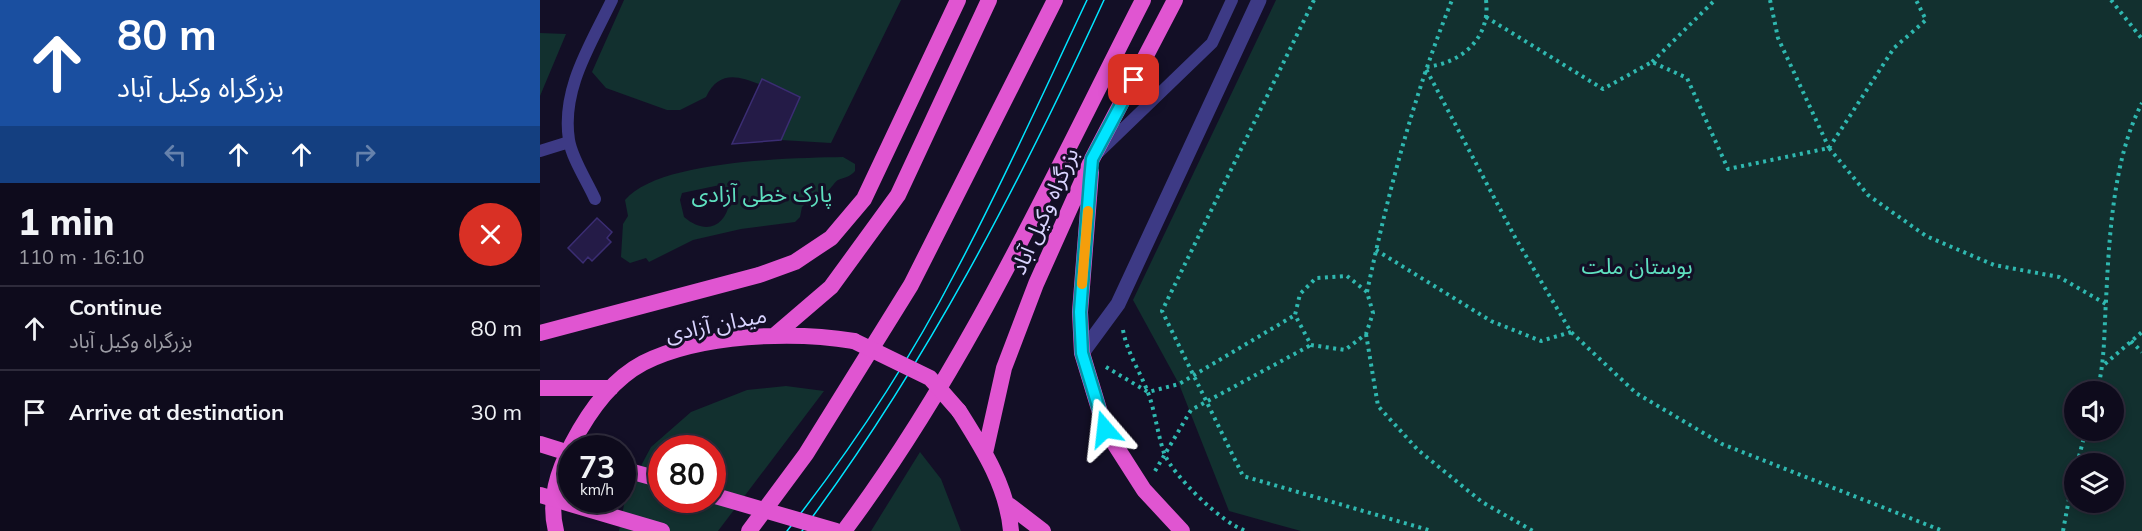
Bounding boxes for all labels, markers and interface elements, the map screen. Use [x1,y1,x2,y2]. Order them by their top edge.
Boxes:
text: 80 m [117,8,217,61]
icon: ahead [18,24,96,102]
pin [1108,54,1159,105]
icon: arrive [1117,63,1150,96]
text: بزرگراه وکیل آباد [117,70,284,104]
icon: left [159,138,192,171]
icon: ahead [222,138,255,171]
icon: ahead [285,138,318,171]
icon: right [348,138,381,171]
street label: بزرگراه وکیل آباد [1004,143,1084,279]
park label: پارک خطی آزادی [692,180,832,209]
text: 1 min [18,199,114,244]
button: close [459,203,522,266]
text: 110 m · 16:10 [18,244,144,269]
park label: بوستان ملت [1581,252,1693,280]
text: Continue [69,293,162,321]
street label: میدان آزادی [663,300,769,348]
icon: ahead [18,312,51,345]
text: 80 m [471,314,522,342]
text: بزرگراه وکیل آباد [69,328,192,353]
map controls [2064,381,2124,513]
button: sound [2064,381,2124,441]
icon: arrive [18,396,51,429]
position arrow [1073,397,1137,461]
text: Arrive at destination [69,398,284,426]
text: 30 m [471,398,522,426]
speed limit sign: 80 [648,435,726,513]
text: 73 [579,448,615,486]
button: layers [2064,453,2124,513]
text: km/h [580,480,614,499]

